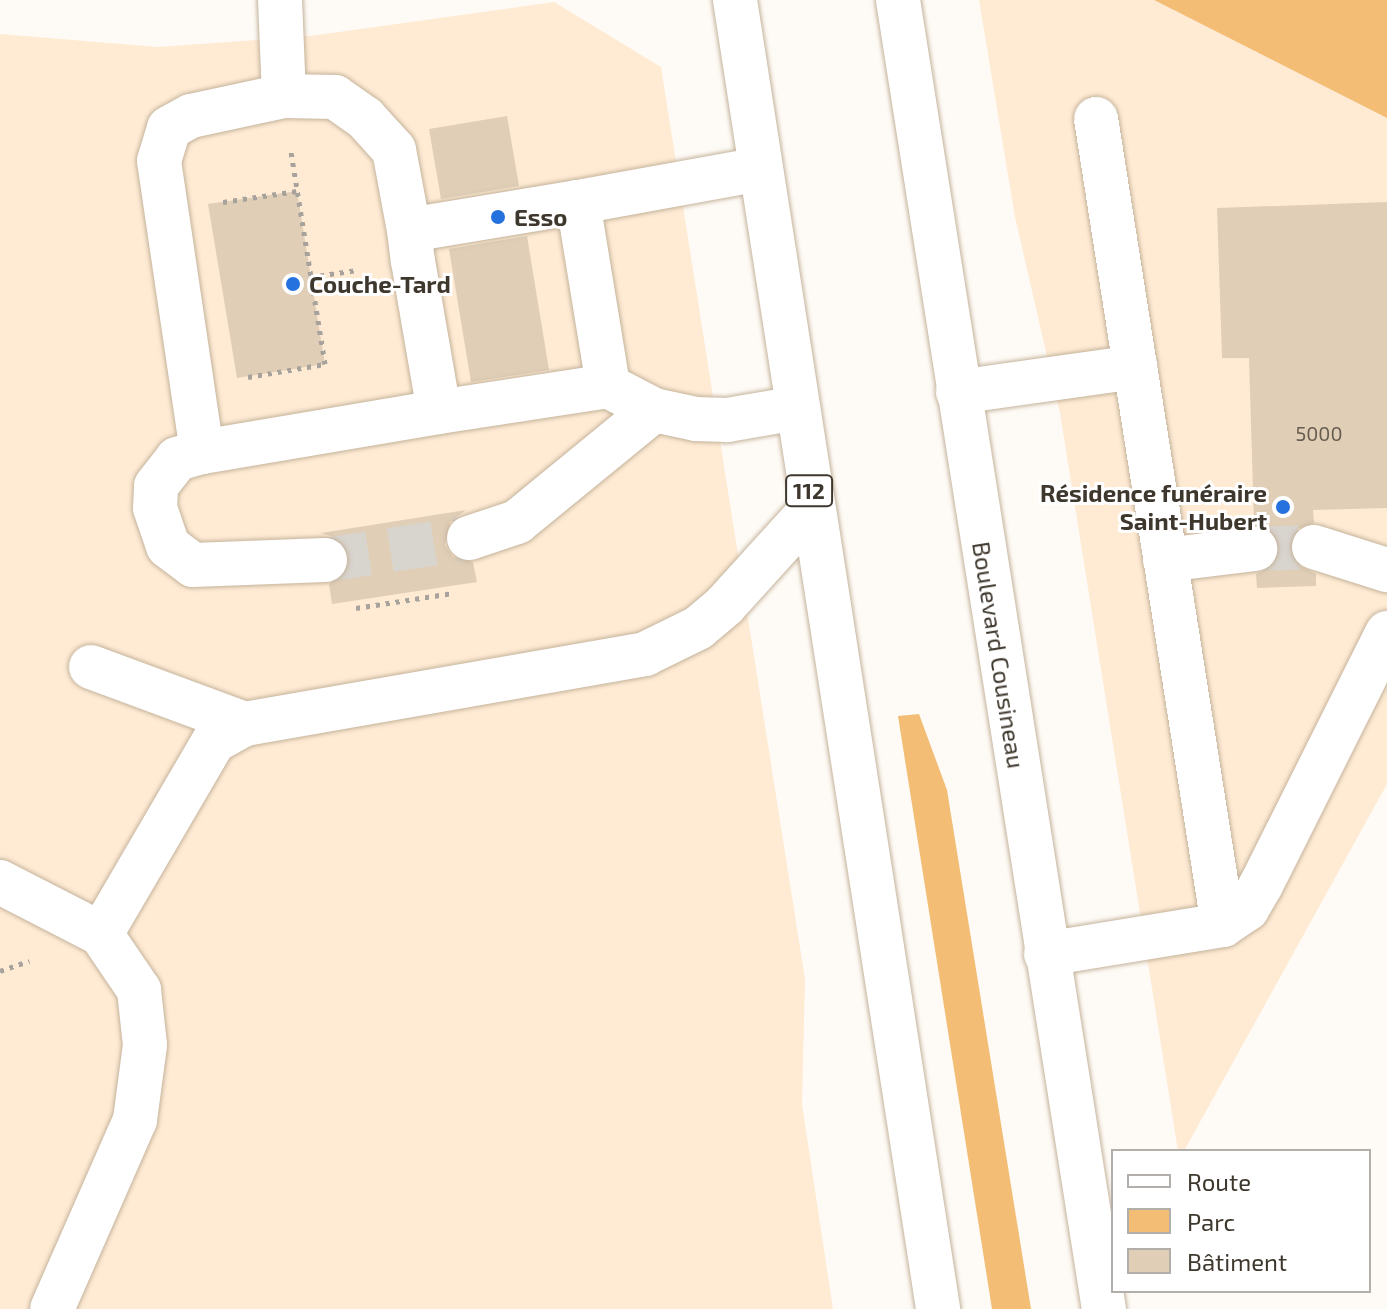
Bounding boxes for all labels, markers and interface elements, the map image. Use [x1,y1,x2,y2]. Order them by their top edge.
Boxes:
place label: Esso [514,203,568,231]
marker: Esso [489,208,507,226]
place label: Couche-Tard [309,270,451,298]
marker: Couche-Tard [284,275,302,293]
house number: 5000 [1296,421,1342,445]
road number: 112 [785,473,833,509]
place label: Résidence funéraire Saint-Hubert [1040,479,1267,535]
marker: Résidence funéraire Saint-Hubert [1274,498,1292,516]
street label: Boulevard Cousineau [967,540,1031,770]
legend [1111,1149,1371,1293]
text: Route [1187,1167,1251,1196]
text: Parc [1187,1207,1235,1236]
text: Bâtiment [1187,1247,1287,1276]

